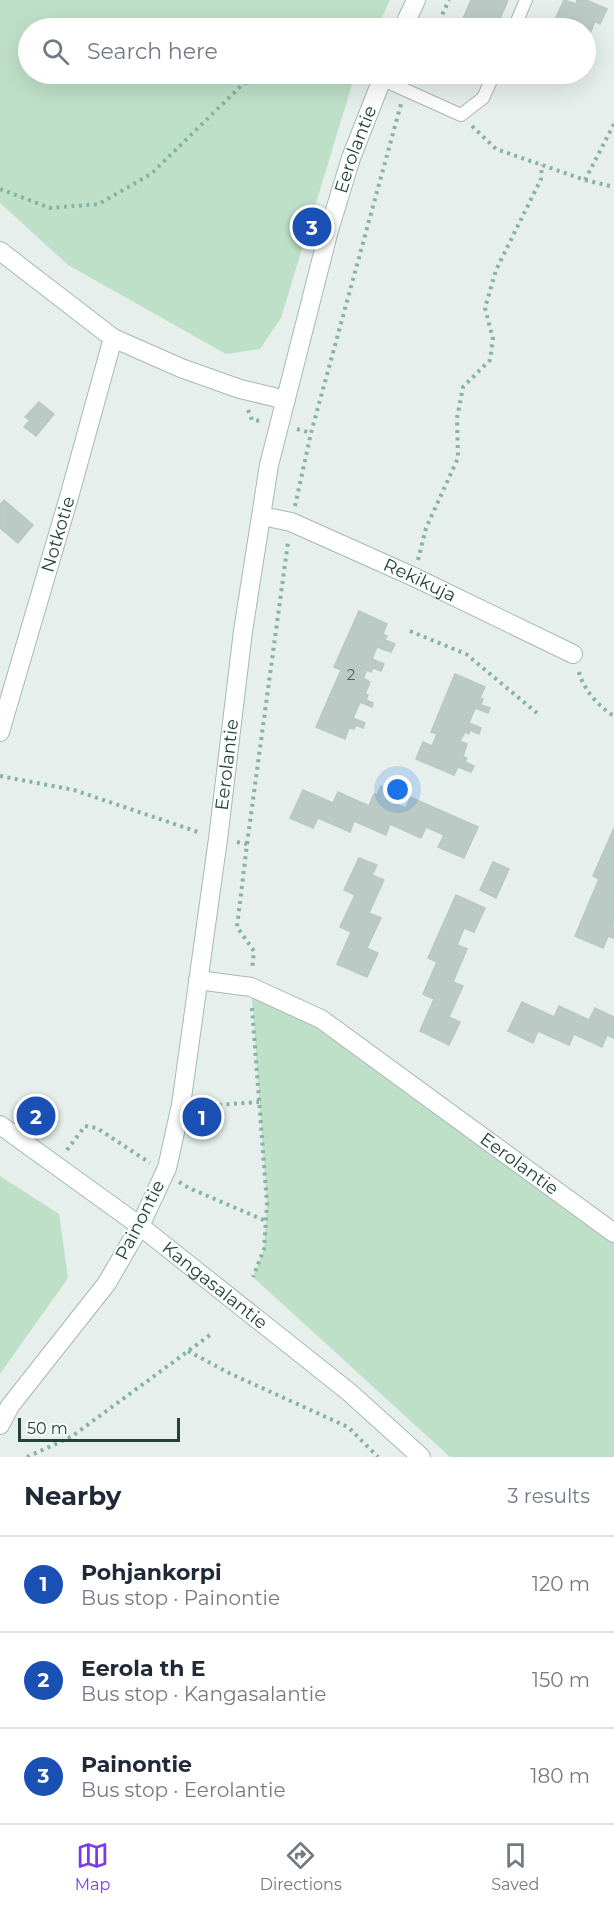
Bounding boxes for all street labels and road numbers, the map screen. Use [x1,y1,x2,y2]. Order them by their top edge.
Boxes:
street label: Eerolantie [330,102,382,196]
street label: Notkotie [36,494,80,575]
street label: Rekikuja [380,554,460,607]
street label: Eerolantie [211,718,243,811]
street label: Eerolantie [476,1128,563,1200]
street label: Painontie [111,1176,170,1264]
street label: Kangasalantie [158,1237,272,1334]

